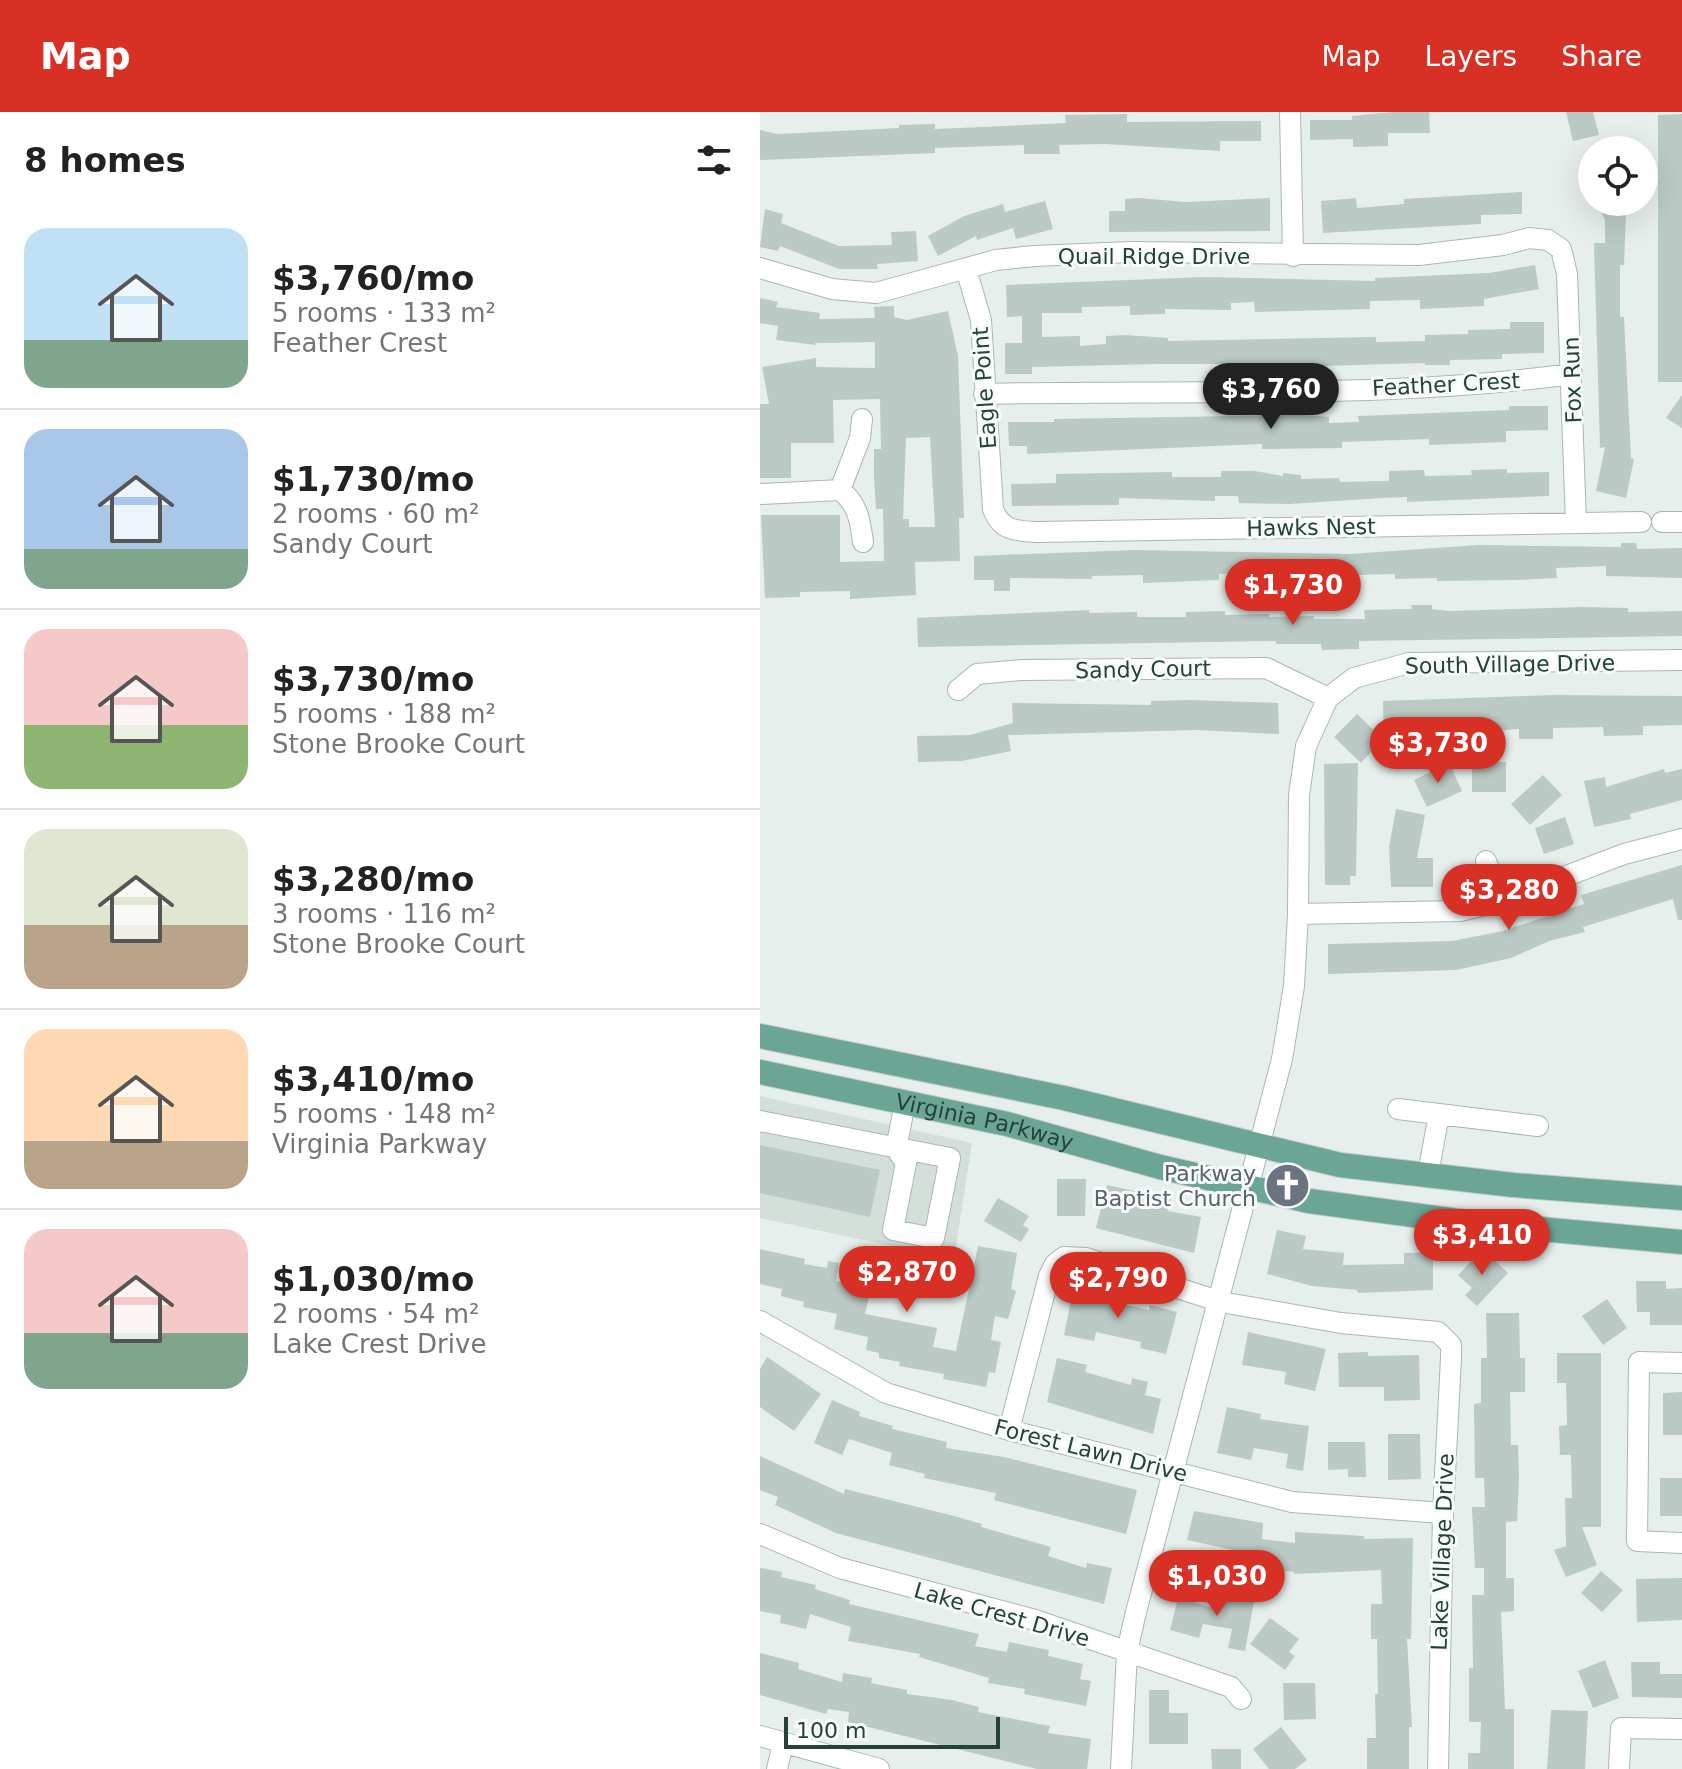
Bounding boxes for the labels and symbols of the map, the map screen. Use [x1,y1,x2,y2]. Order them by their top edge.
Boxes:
street label: Quail Ridge Drive [1058,244,1250,269]
street label: Eagle Point [968,326,1001,450]
street label: Fox Run [1558,336,1587,424]
pin: $3,760 [1206,363,1336,431]
street label: Feather Crest [1371,368,1521,401]
street label: Hawks Nest [1246,514,1376,541]
pin: $1,730 [1228,559,1358,627]
street label: South Village Drive [1405,650,1615,679]
street label: Sandy Court [1075,656,1211,683]
pin: $3,730 [1373,717,1503,785]
pin: $3,280 [1444,864,1574,932]
street label: Virginia Parkway [893,1089,1076,1155]
place label: Parkway Baptist Church [1094,1161,1256,1211]
church icon: Parkway Baptist Church [1263,1162,1311,1210]
pin: $3,410 [1417,1209,1547,1277]
pin: $2,870 [842,1246,972,1314]
pin: $2,790 [1053,1252,1183,1320]
street label: Forest Lawn Drive [992,1414,1190,1487]
street label: Lake Village Drive [1427,1453,1458,1651]
pin: $1,030 [1152,1550,1282,1618]
street label: Lake Crest Drive [911,1577,1093,1651]
scale bar [784,1713,1000,1749]

